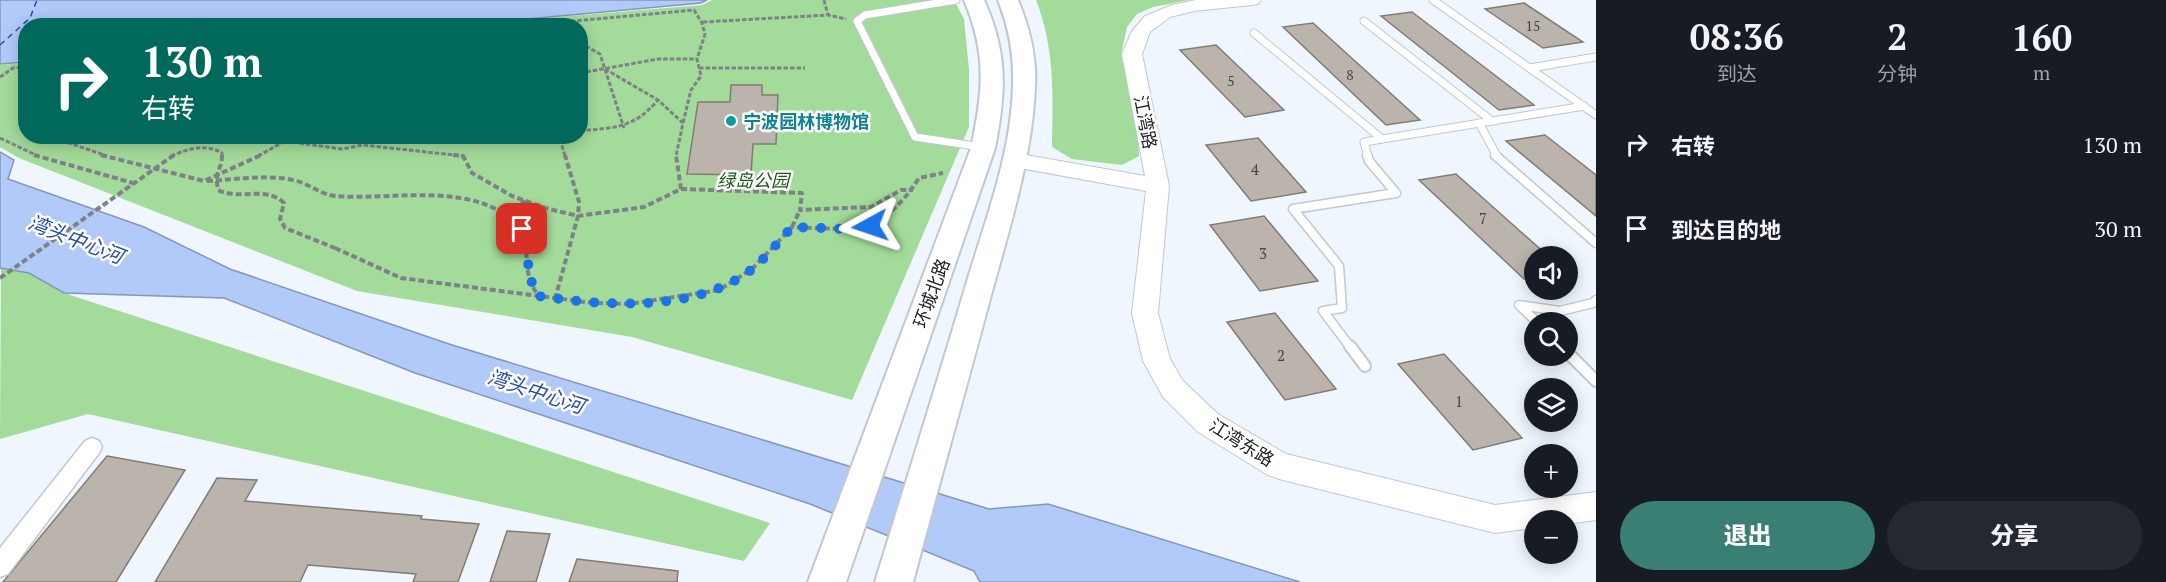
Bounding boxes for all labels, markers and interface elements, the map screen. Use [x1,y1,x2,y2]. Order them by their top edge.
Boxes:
text: 08:36 [1690,13,1784,60]
text: 2 [1887,13,1908,60]
text: 160 [2011,14,2072,61]
house number: 15 [1526,16,1540,35]
text: 130 m [141,33,262,89]
icon: right [42,42,120,120]
text: m [2033,59,2050,86]
text: 到达 [1717,60,1757,87]
text: 分钟 [1877,60,1917,87]
house number: 8 [1346,65,1354,84]
house number: 5 [1227,71,1235,90]
text: 右转 [141,90,195,126]
street label: 江湾路 [1129,93,1163,151]
place label: 宁波园林博物馆 [743,109,869,133]
marker: 宁波园林博物馆 [724,114,738,128]
icon: right [1620,128,1653,161]
text: 130 m [2082,130,2142,159]
text: 右转 [1671,131,1715,160]
house number: 4 [1251,159,1259,179]
park label: 绿岛公园 [717,168,792,192]
position arrow [838,194,902,258]
pin [496,203,547,254]
water label: 湾头中心河 [24,208,131,271]
house number: 7 [1479,208,1487,228]
icon: arrive [505,212,538,245]
icon: arrive [1620,212,1653,245]
text: 30 m [2094,214,2142,243]
text: 到达目的地 [1671,215,1781,244]
house number: 3 [1259,243,1267,263]
map controls [1524,246,1578,564]
button: sound [1524,246,1578,300]
street label: 环城北路 [907,255,955,331]
button: search [1524,312,1578,366]
house number: 2 [1277,345,1285,365]
water label: 湾头中心河 [484,363,592,421]
button: layers [1524,378,1578,432]
house number: 1 [1455,391,1463,411]
street label: 江湾东路 [1205,413,1279,471]
button: + [1524,444,1578,498]
button: 退出 [1620,501,1875,570]
button: 分享 [1887,501,2142,570]
button: − [1524,510,1578,564]

